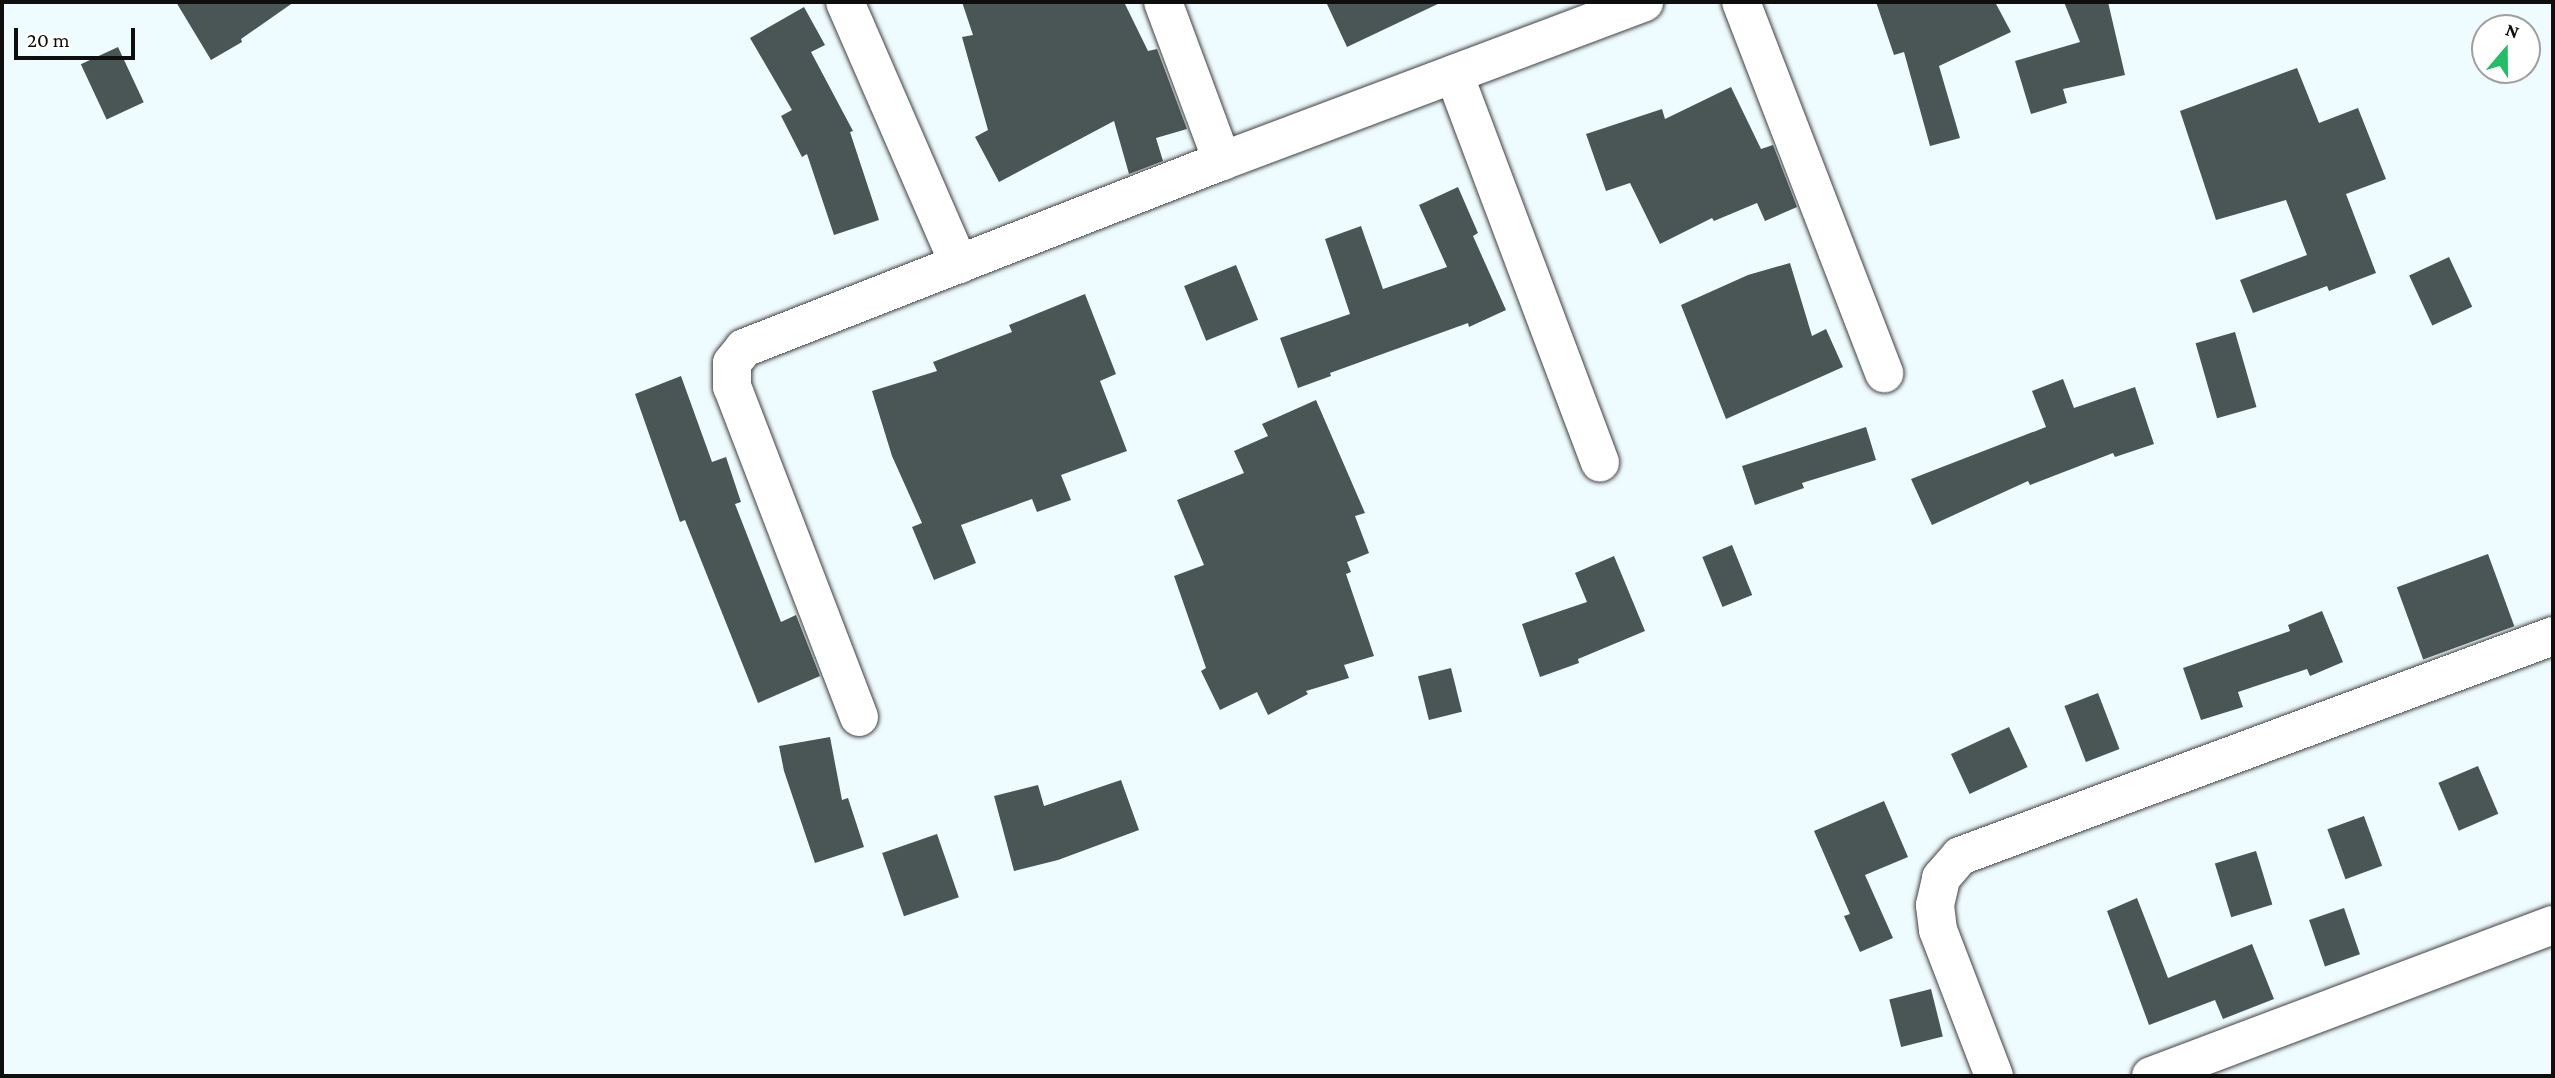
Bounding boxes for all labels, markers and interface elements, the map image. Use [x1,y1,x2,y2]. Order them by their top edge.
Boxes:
scale bar [18,14,138,58]
north arrow [2471,14,2541,84]
text: N [2503,19,2522,43]
text: 20 m [27,28,70,52]

